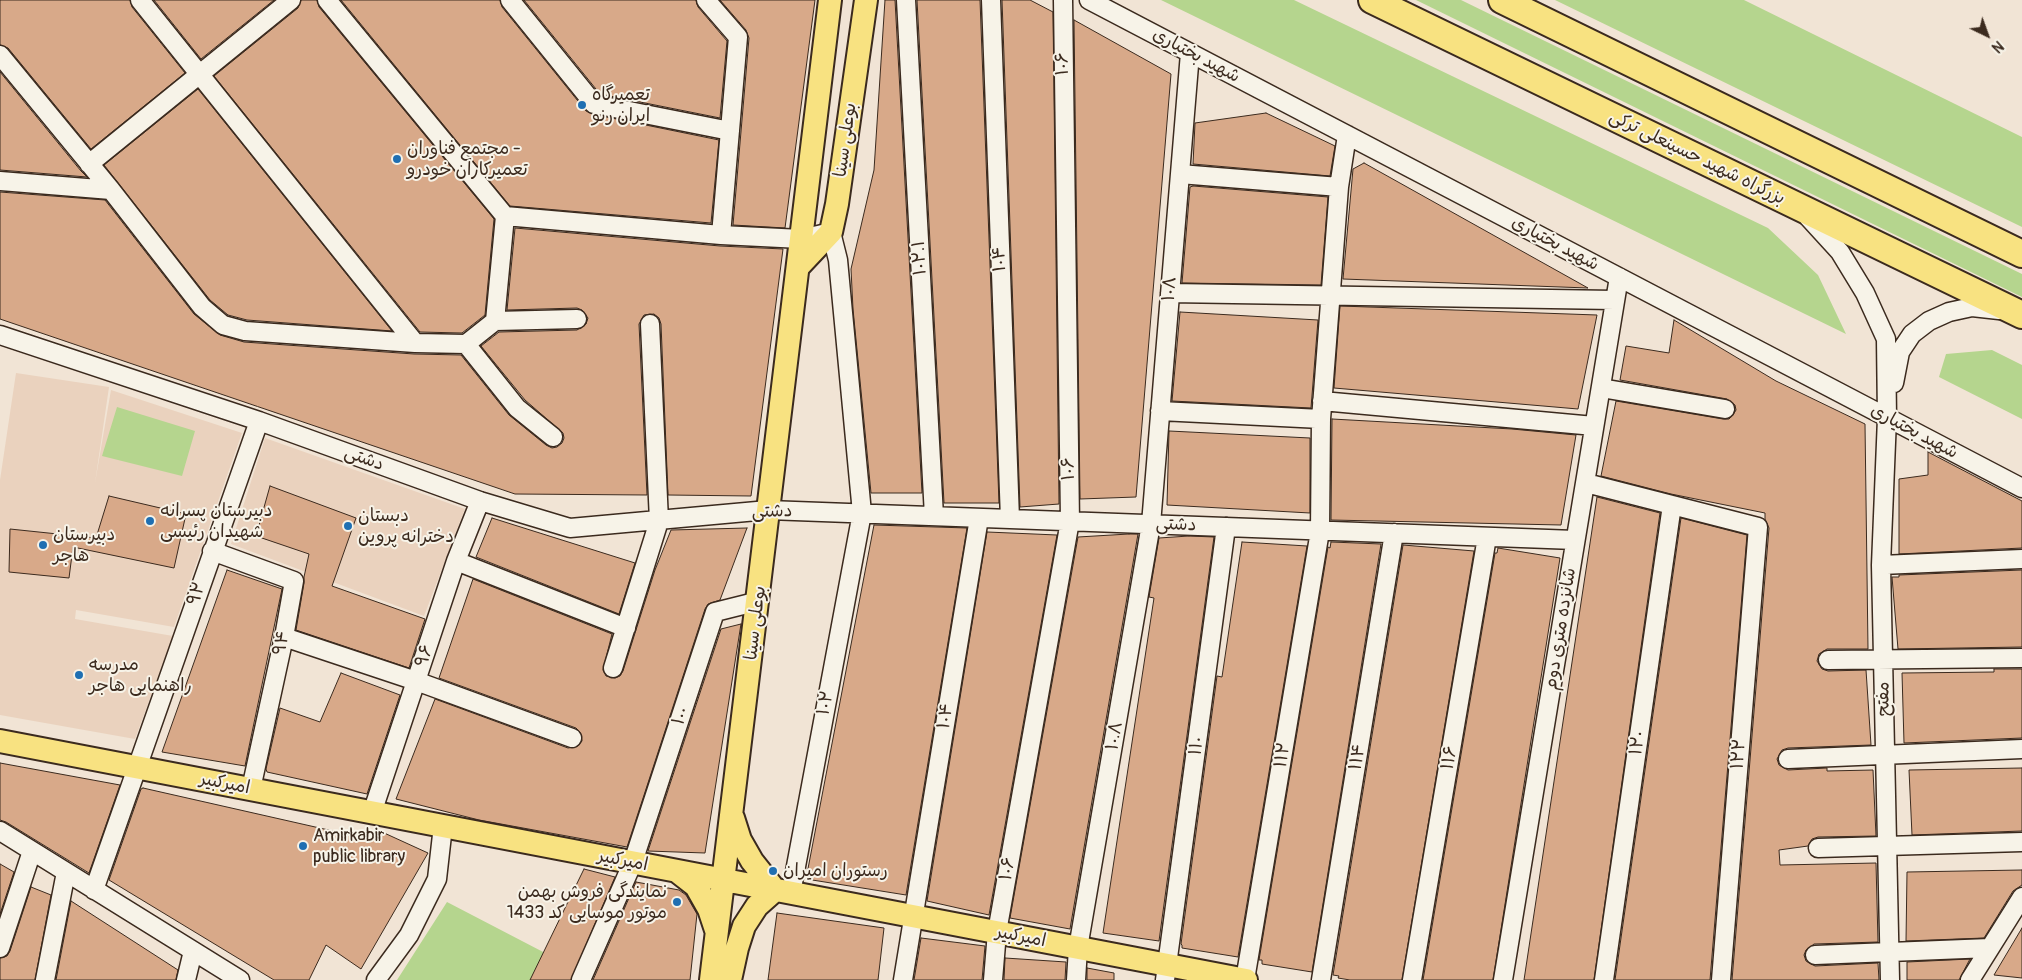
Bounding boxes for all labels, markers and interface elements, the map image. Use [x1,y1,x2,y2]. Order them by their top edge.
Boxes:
north arrow [1962,10,2012,60]
street label: شهید بختیاری [1149,24,1243,88]
text: N [1988,37,2007,56]
street label: ۱۰۶ [1052,52,1074,76]
place label: تعمیرگاه ایران رنو [592,84,650,126]
marker: تعمیرگاه ایران رنو [576,99,588,111]
street label: بوعلی سینا [830,101,862,179]
street label: بزرگراه شهید حسینعلی ترکی [1606,106,1788,210]
place label: مجتمع فناوران - تعمیرکاران خودرو [407,138,528,180]
marker: مجتمع فناوران - تعمیرکاران خودرو [391,153,403,165]
street label: شهید بختیاری [1508,212,1602,276]
street label: ۱۰۲.۱ [908,240,932,276]
street label: ۱۰۴ [989,246,1011,272]
street label: ۱۰۸ [1158,276,1182,302]
street label: شهید بختیاری [1867,400,1961,464]
street label: دشتی [341,442,387,476]
street label: ۱۰۶ [1058,457,1080,481]
place label: دبیرستان پسرانه شهیدان رئیسی [160,500,273,542]
street label: دشتی [752,501,792,523]
place label: دبستان دخترانه پروین [358,505,454,548]
street label: دشتی [1155,513,1197,537]
marker: دبیرستان پسرانه شهیدان رئیسی [144,515,156,527]
marker: دبستان دخترانه پروین [342,520,354,532]
place label: دبیرستان هاجر [53,524,115,566]
marker: دبیرستان هاجر [37,539,49,551]
street label: شانزده متری دوم [1541,566,1581,692]
street label: ۹۲ [183,579,211,609]
street label: بوعلی سینا [741,585,771,661]
street label: ۹۴ [269,629,295,657]
street label: ۹۶ [411,642,439,670]
place label: مدرسه راهنمایی هاجر [89,654,192,696]
marker: مدرسه راهنمایی هاجر [73,669,85,681]
street label: مفتح [1873,681,1895,717]
street label: ۱۰۲ [813,689,839,717]
street label: ۱۰۴ [933,702,959,730]
street label: ۱۰۰ [668,704,694,728]
street label: ۱۰.۸ [1102,720,1128,752]
street label: ۱۲۰ [1626,729,1650,757]
street label: ۱۱۰ [1185,735,1209,757]
street label: ۱۲۲ [1727,738,1751,770]
street label: ۱۱۲ [1270,741,1296,769]
street label: ۱۱۴ [1345,742,1371,772]
street label: ۱۱۶ [1437,744,1463,772]
street label: امیرکبیر [198,769,252,799]
place label: Amirkabir public library [313,825,405,868]
marker: Amirkabir public library [297,840,309,852]
street label: امیرکبیر [596,846,650,876]
street label: ۱۰۶ [995,856,1021,882]
place label: رستوران امیران [783,860,888,882]
marker: رستوران امیران [767,865,779,877]
place label: نمایندگی فروش بهمن موتور موسایی کد 1433 [507,881,667,924]
marker: نمایندگی فروش بهمن موتور موسایی کد 1433 [671,896,683,908]
street label: امیرکبیر [994,922,1048,952]

